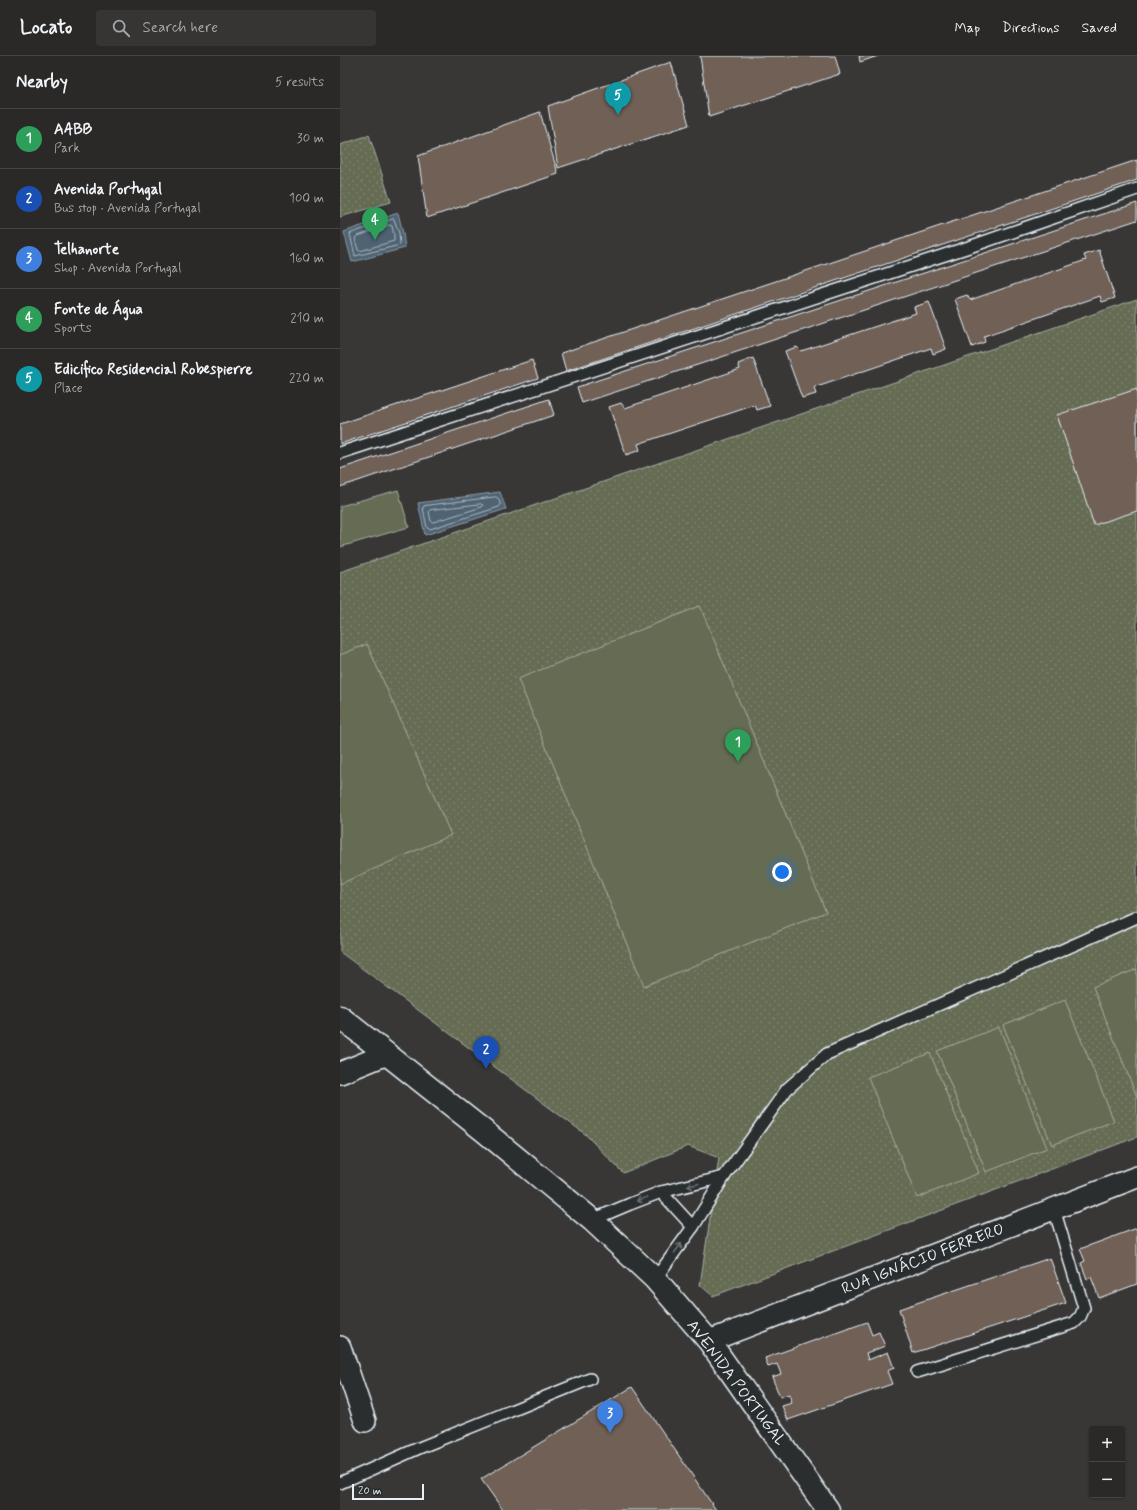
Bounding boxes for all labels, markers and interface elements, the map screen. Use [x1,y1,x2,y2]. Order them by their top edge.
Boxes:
search box [96,10,376,46]
text: Locato [20,15,72,40]
icon: search [110,17,132,39]
text: Search here [142,18,218,38]
text: Map [954,19,980,37]
text: Directions [1002,19,1060,37]
text: Saved [1082,19,1117,37]
text: Nearby [16,71,68,93]
text: 5 results [275,74,324,91]
pin: 5 [605,82,631,115]
text: AABB [54,120,92,140]
text: 1 [26,130,32,147]
text: 30 m [297,130,324,147]
text: Park [54,140,80,157]
text: Avenida Portugal [54,180,162,200]
text: 2 [26,190,32,207]
text: 100 m [289,190,324,207]
text: Bus stop · Avenida Portugal [54,200,201,217]
pin: 4 [362,207,388,240]
text: Telhanorte [54,240,119,260]
text: 3 [26,250,32,267]
text: 160 m [289,250,324,267]
text: Shop · Avenida Portugal [54,260,181,277]
text: Fonte de Água [54,300,143,320]
text: 4 [25,310,33,327]
text: 210 m [290,310,324,327]
text: Sports [54,320,92,337]
text: Edicifico Residencial Robespierre [54,360,253,380]
text: 5 [25,370,33,387]
text: 220 m [289,370,324,387]
text: Place [54,380,83,397]
pin: 1 [725,729,751,762]
your location [772,862,792,882]
pin: 2 [473,1036,499,1069]
one-way arrow [686,1181,699,1189]
one-way arrow [636,1196,649,1203]
street label: RUA IGNÁCIO FERRERO [839,1218,1007,1300]
one-way arrow [674,1242,682,1253]
street label: AVENIDA PORTUGAL [682,1316,790,1450]
pin: 3 [597,1400,623,1433]
map controls [1089,1426,1125,1498]
button: + [1089,1426,1125,1462]
button: − [1089,1462,1125,1498]
scale bar [352,1482,424,1501]
text: 20 m [358,1484,381,1498]

